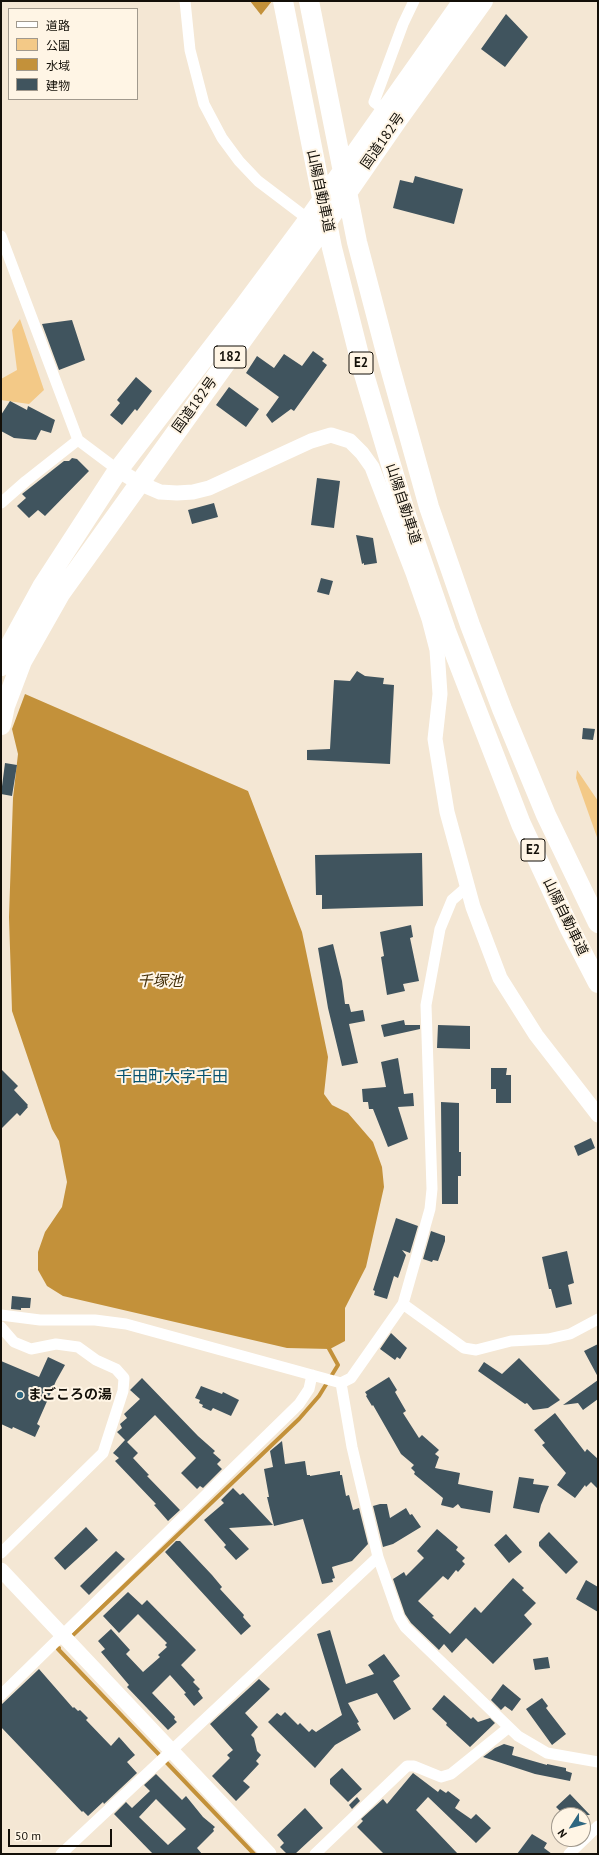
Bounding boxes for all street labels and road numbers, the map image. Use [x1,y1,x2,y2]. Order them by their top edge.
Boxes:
street label: 国道182号 [358,110,408,172]
street label: 山陽自動車道 [303,148,337,234]
road number: 182 [214,346,246,368]
road number: E2 [349,352,373,374]
street label: 国道182号 [169,374,221,436]
street label: 山陽自動車道 [382,461,424,547]
road number: E2 [521,839,545,861]
street label: 山陽自動車道 [539,876,591,958]

